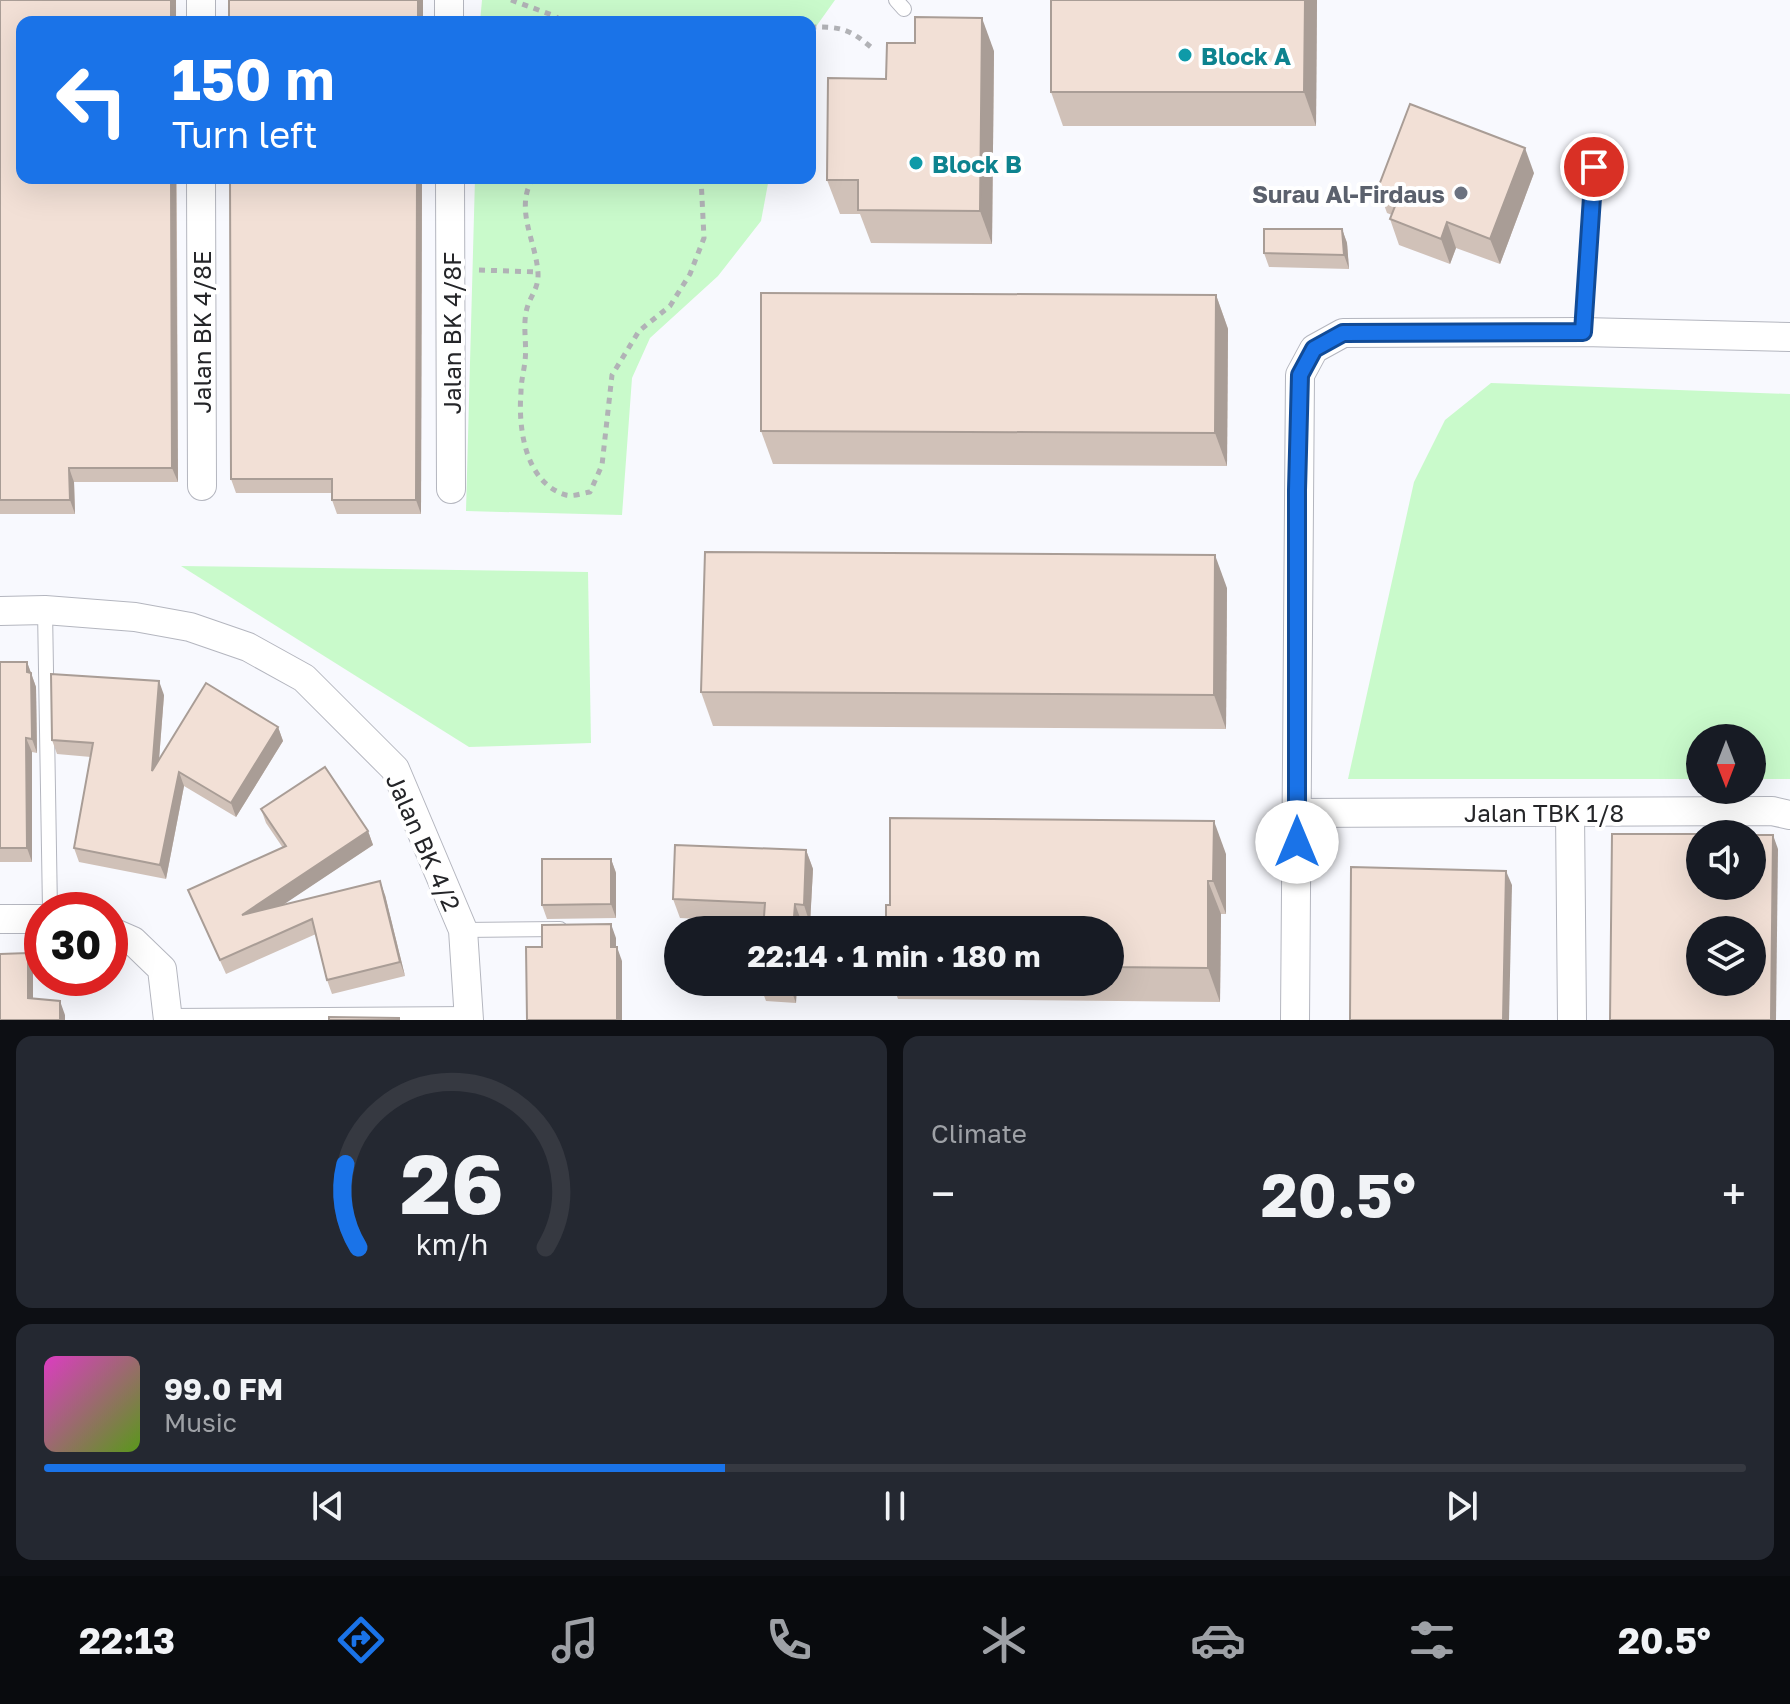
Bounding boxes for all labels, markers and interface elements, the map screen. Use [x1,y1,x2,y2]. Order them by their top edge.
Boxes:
place label: Block A [1201,41,1291,70]
text: 150 m [172,45,334,112]
marker: Block A [1176,46,1194,64]
icon: left [40,48,144,152]
text: Turn left [172,113,318,156]
pin [1560,133,1628,201]
icon: arrive [1572,145,1616,189]
place label: Block B [932,149,1022,178]
marker: Block B [907,154,925,172]
place label: Surau Al-Firdaus [1252,179,1445,208]
marker: Surau Al-Firdaus [1452,184,1470,202]
street label: Jalan BK 4/8E [187,251,216,413]
street label: Jalan BK 4/8F [437,252,466,414]
north arrow [1686,724,1766,804]
map controls [1686,724,1766,996]
street label: Jalan BK 4/2 [381,769,467,915]
street label: Jalan TBK 1/8 [1464,798,1624,827]
position arrow [1255,800,1339,884]
button: sound [1686,820,1766,900]
speed limit sign: 30 [24,892,128,996]
button: layers [1686,916,1766,996]
text: 22:14 · 1 min · 180 m [747,938,1041,974]
text: Climate [931,1118,1027,1149]
text: 26 [400,1132,503,1232]
text: 20.5° [1261,1158,1416,1230]
text: − [931,1167,955,1220]
text: + [1722,1167,1746,1220]
text: km/h [415,1227,488,1261]
text: 99.0 FM [164,1371,283,1407]
text: Music [164,1407,237,1438]
icon: previous [306,1484,350,1528]
icon: pause [873,1484,917,1528]
icon: next [1440,1484,1484,1528]
icon: directions [333,1612,389,1668]
icon: music [547,1612,603,1668]
icon: phone [761,1612,817,1668]
icon: climate [976,1612,1032,1668]
icon: car [1190,1612,1246,1668]
icon: filters [1404,1612,1460,1668]
text: 22:13 [79,1619,175,1662]
text: 20.5° [1618,1619,1711,1662]

